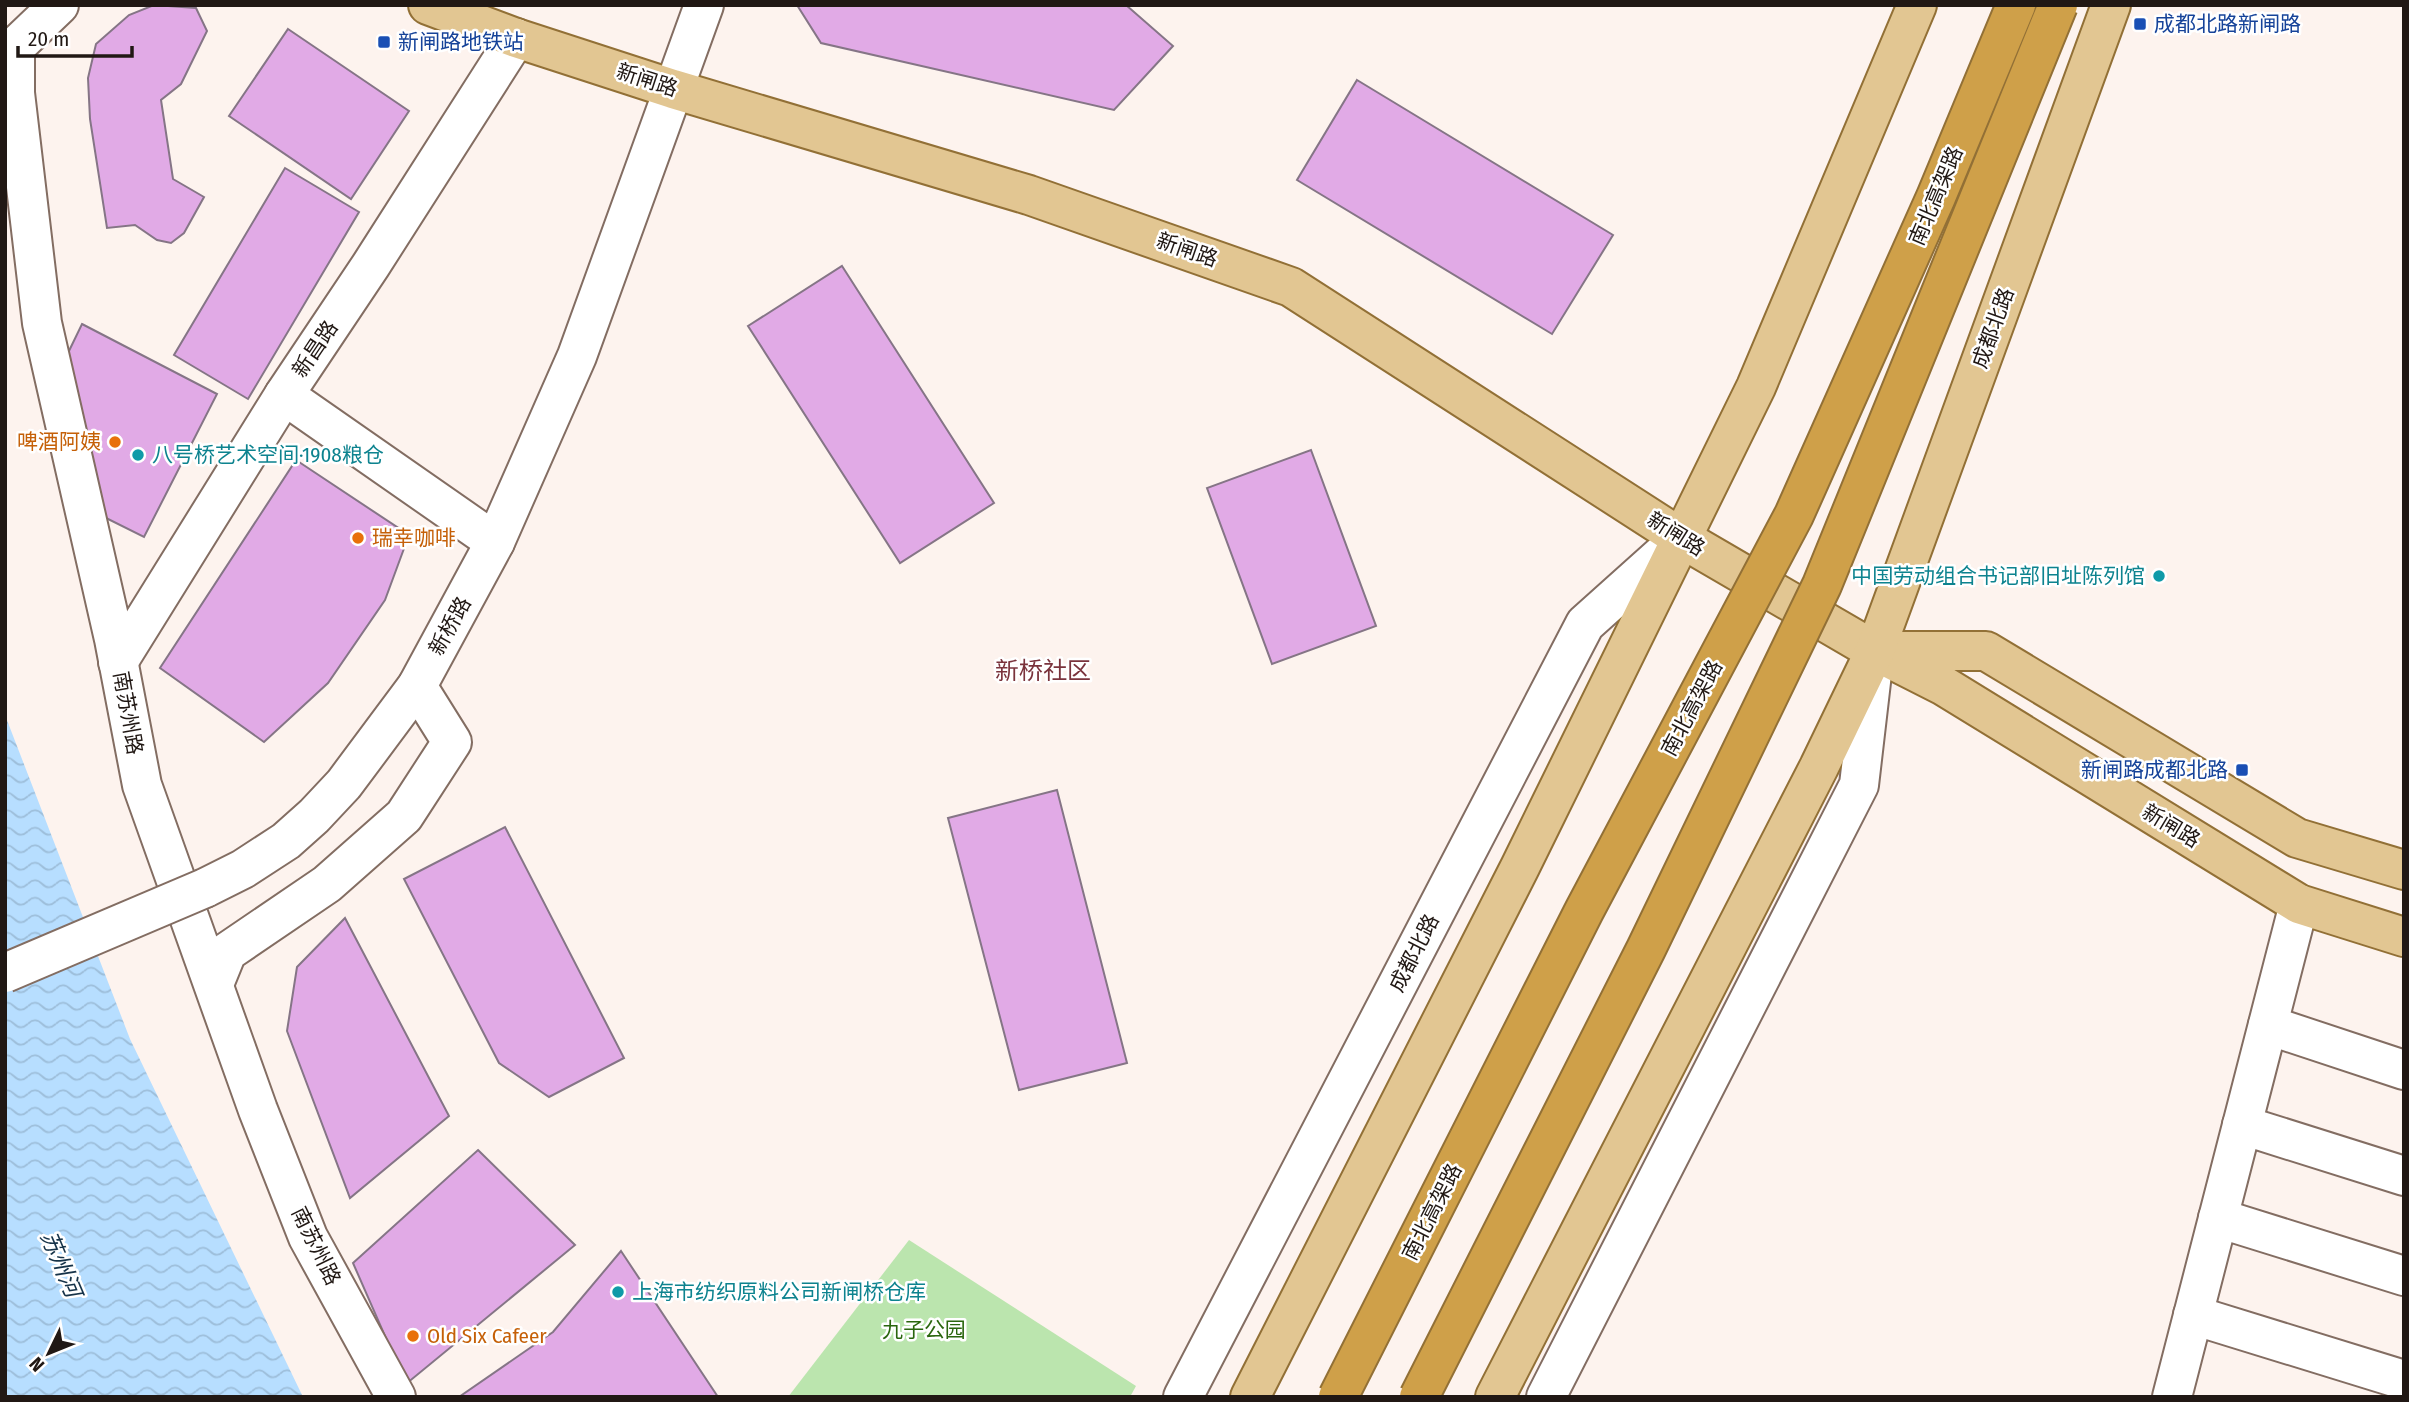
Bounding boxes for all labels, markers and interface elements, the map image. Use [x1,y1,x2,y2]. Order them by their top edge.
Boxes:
place label: 成都北路新闸路 [2154,11,2301,37]
scale bar [18,14,131,58]
marker: 成都北路新闸路 [2132,16,2148,32]
text: 20 m [28,26,69,52]
place label: 新闸路地铁站 [398,29,524,55]
marker: 新闸路地铁站 [376,34,392,50]
street label: 新闸路 [613,58,681,102]
street label: 南北高架路 [1904,143,1968,249]
street label: 新闸路 [1153,227,1221,273]
street label: 成都北路 [1966,284,2020,372]
street label: 新昌路 [287,316,343,382]
place label: 啤酒阿姨 [17,429,101,455]
marker: 啤酒阿姨 [107,434,123,450]
place label: 八号桥艺术空间·1908粮仓 [152,442,384,468]
marker: 八号桥艺术空间·1908粮仓 [130,447,146,463]
street label: 新闸路 [1642,506,1710,562]
place label: 瑞幸咖啡 [372,525,456,551]
marker: 瑞幸咖啡 [350,530,366,546]
place label: 中国劳动组合书记部旧址陈列馆 [1851,563,2145,589]
marker: 中国劳动组合书记部旧址陈列馆 [2151,568,2167,584]
street label: 新桥路 [423,592,477,660]
street label: 南北高架路 [1656,656,1728,760]
district label: 新桥社区 [995,657,1091,685]
street label: 南苏州路 [108,669,148,757]
place label: 新闸路成都北路 [2081,757,2228,783]
marker: 新闸路成都北路 [2234,762,2250,778]
street label: 新闸路 [2137,799,2205,853]
street label: 成都北路 [1383,910,1445,996]
street label: 南北高架路 [1397,1159,1467,1265]
street label: 南苏州路 [286,1203,346,1289]
water label: 苏州河 [35,1227,89,1305]
place label: 上海市纺织原料公司新闸桥仓库 [632,1279,926,1305]
marker: 上海市纺织原料公司新闸桥仓库 [610,1284,626,1300]
park label: 九子公园 [882,1317,966,1343]
north arrow [14,1318,84,1388]
place label: Old Six Cafeer [427,1323,547,1349]
marker: Old Six Cafeer [405,1328,421,1344]
text: N [25,1352,49,1376]

